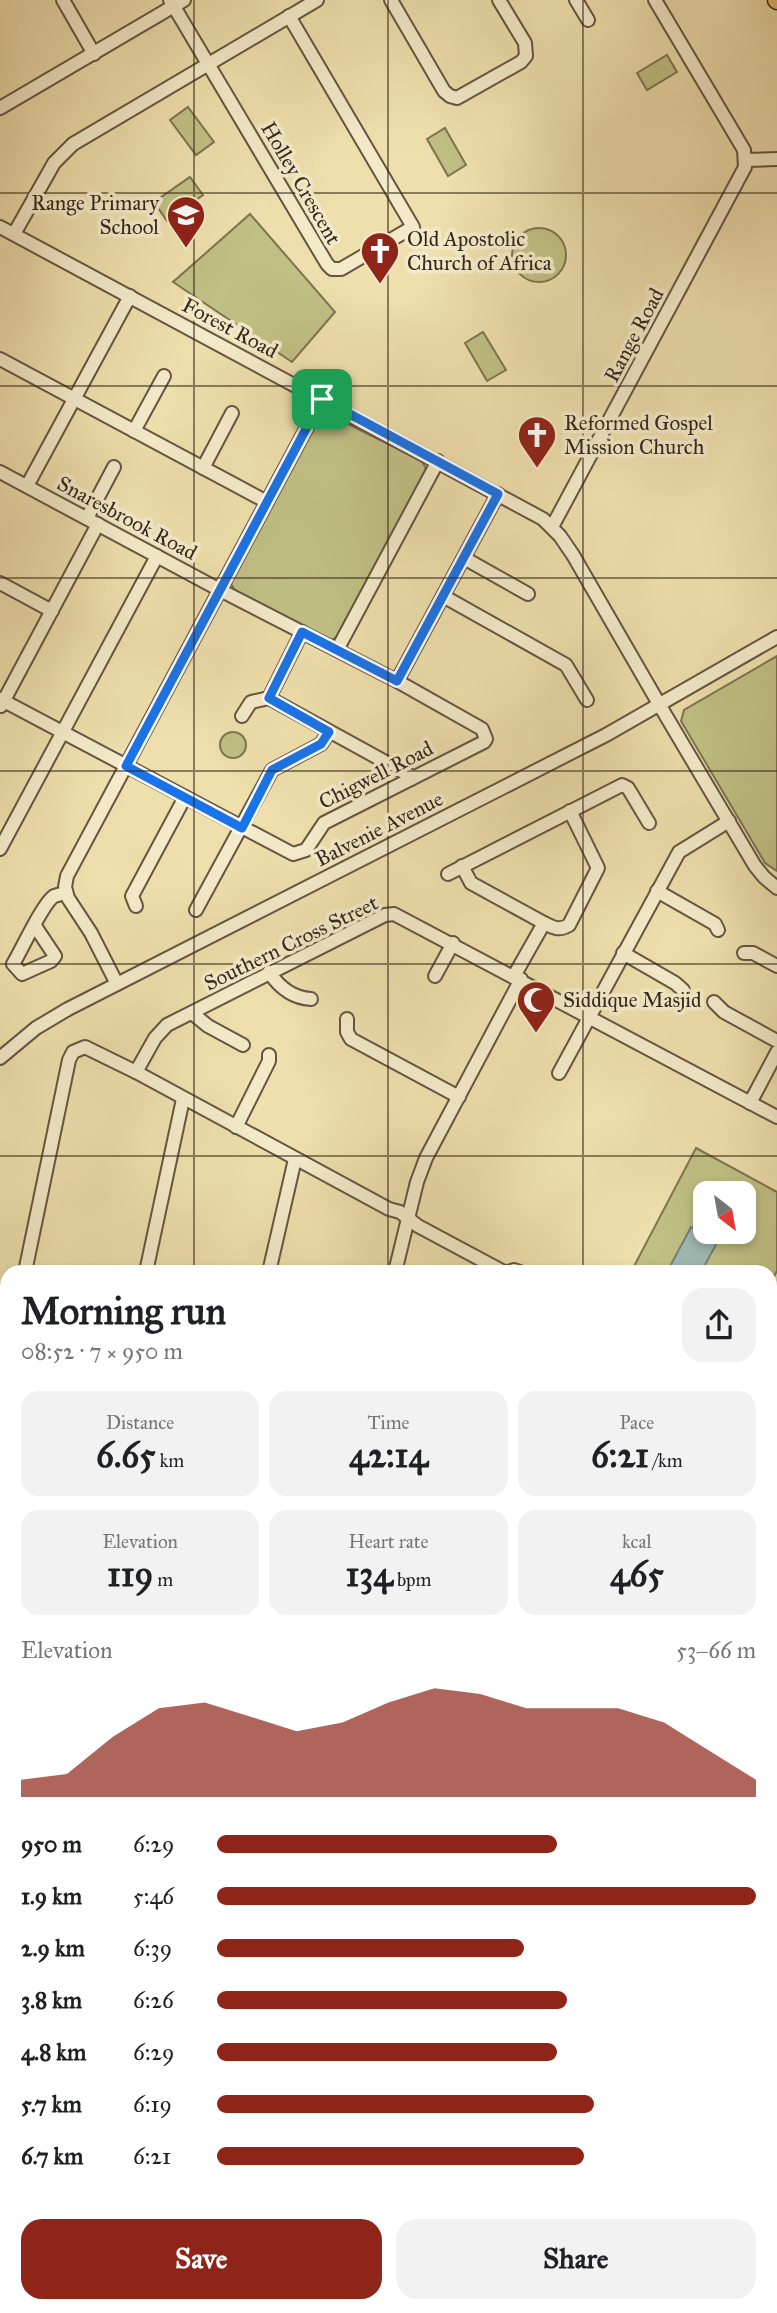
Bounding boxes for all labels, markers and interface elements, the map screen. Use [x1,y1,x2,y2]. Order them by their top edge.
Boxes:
street label: Holley Crescent [255,117,347,250]
place label: Range Primary School [31,190,160,240]
school or university icon: Range Primary School [165,194,207,249]
place label: Old Apostolic Church of Africa [407,226,552,276]
church icon: Old Apostolic Church of Africa [359,230,401,285]
street label: Range Road [598,283,670,386]
street label: Forest Road [178,292,283,364]
pin [292,369,352,429]
icon: arrive [303,380,341,418]
place label: Reformed Gospel Mission Church [564,410,713,460]
church icon: Reformed Gospel Mission Church [516,414,558,469]
street label: Snaresbrook Road [53,470,202,566]
street label: Chigwell Road [315,735,438,815]
street label: Balvenie Avenue [311,785,448,872]
street label: Southern Cross Street [200,889,383,996]
mosque icon: Siddique Masjid [515,979,557,1034]
place label: Siddique Masjid [563,987,702,1013]
north arrow [693,1181,756,1244]
map controls [693,1181,756,1244]
text: Morning run [21,1288,226,1334]
button: share [682,1288,756,1362]
text: 08:52 · 7 × 950 m [21,1337,183,1365]
text: Distance [106,1411,174,1434]
text: Time [367,1411,410,1434]
text: Pace [620,1411,654,1434]
text: 6.65 [96,1434,155,1477]
text: 42:14 [349,1434,428,1477]
text: 6:21 [591,1434,649,1477]
text: km [155,1449,184,1472]
text: /km [649,1449,683,1472]
text: Elevation [102,1530,178,1553]
text: Heart rate [349,1530,428,1553]
text: kcal [622,1530,652,1553]
text: 119 [107,1553,153,1596]
text: 134 [345,1553,393,1596]
text: 465 [610,1553,664,1596]
text: m [153,1568,173,1591]
text: bpm [393,1568,432,1591]
text: Elevation [21,1636,112,1664]
text: 53–66 m [676,1636,756,1664]
text: 950 m [21,1830,82,1858]
text: 6:29 [133,1830,174,1858]
text: 1.9 km [21,1882,82,1910]
text: 5:46 [133,1882,174,1910]
text: 2.9 km [21,1934,85,1962]
text: 6:39 [133,1934,172,1962]
text: 3.8 km [21,1986,82,2014]
text: 6:26 [133,1986,174,2014]
text: 4.8 km [21,2038,86,2066]
text: 6:29 [133,2038,174,2066]
text: 5.7 km [21,2090,82,2118]
text: 6:19 [133,2090,172,2118]
text: 6.7 km [21,2142,83,2170]
text: 6:21 [133,2142,171,2170]
button: Save [21,2219,382,2299]
button: Share [396,2219,756,2299]

